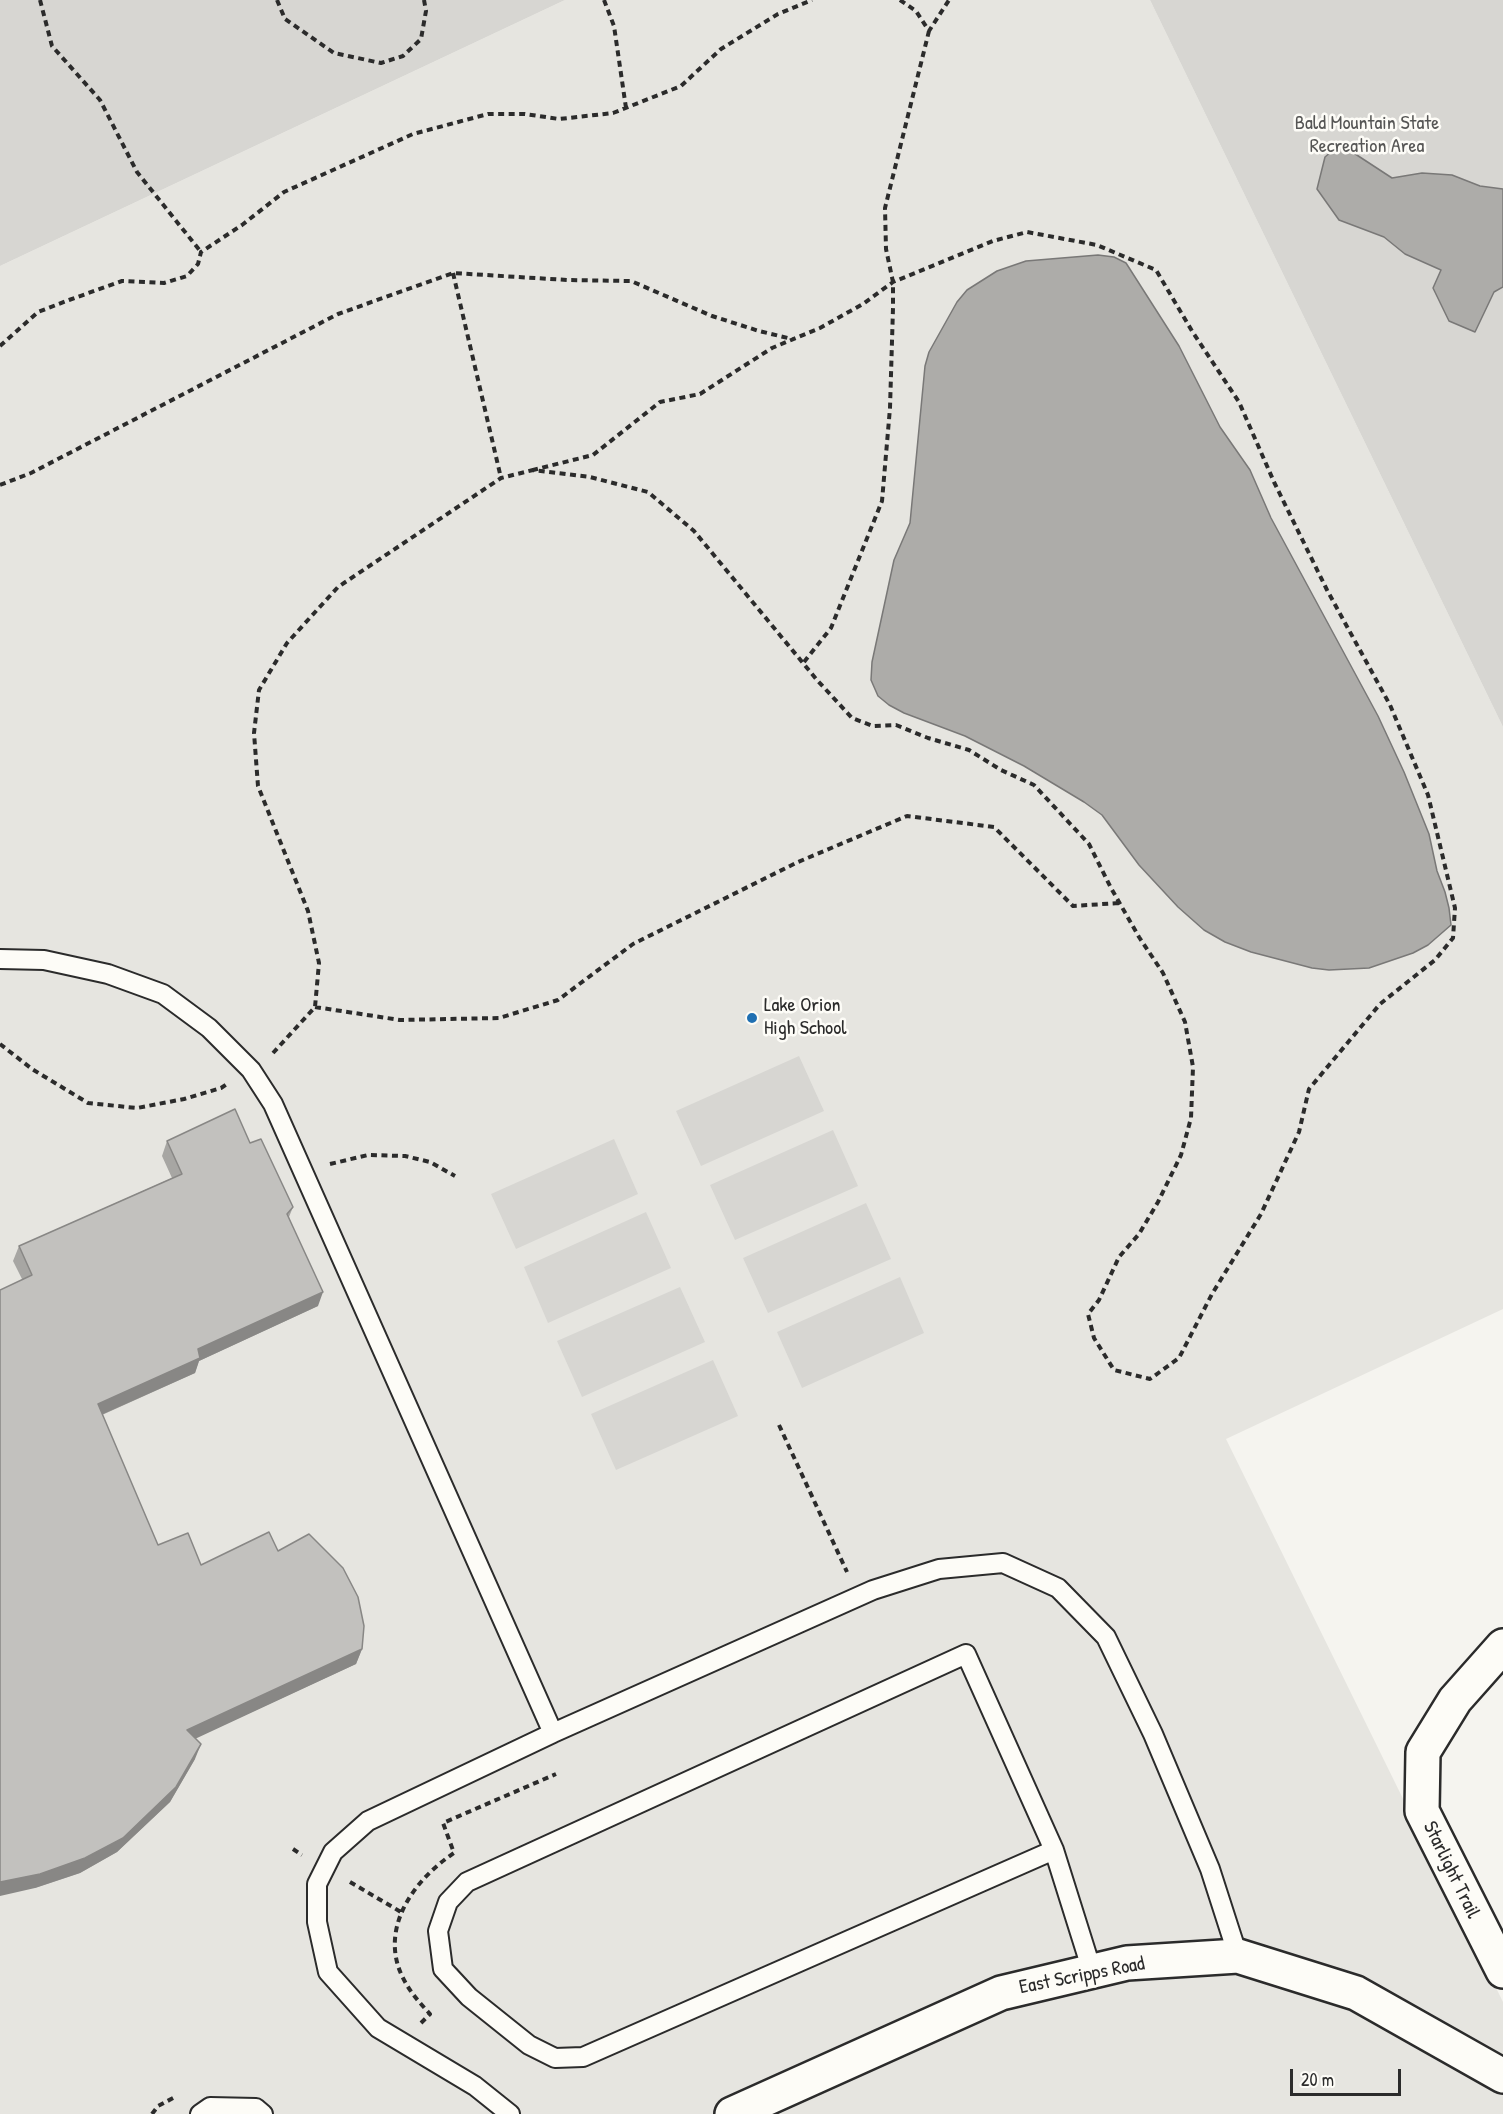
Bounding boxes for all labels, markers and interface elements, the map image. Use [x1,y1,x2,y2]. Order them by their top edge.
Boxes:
park label: Bald Mountain State Recreation Area [1295,112,1439,159]
place label: Lake Orion High School [764,994,847,1041]
marker: Lake Orion High School [745,1011,759,1025]
street label: Starlight Trail [1417,1818,1485,1922]
street label: East Scripps Road [1017,1952,1147,2000]
scale bar [1293,2057,1404,2095]
text: 20 m [1301,2067,1334,2092]

